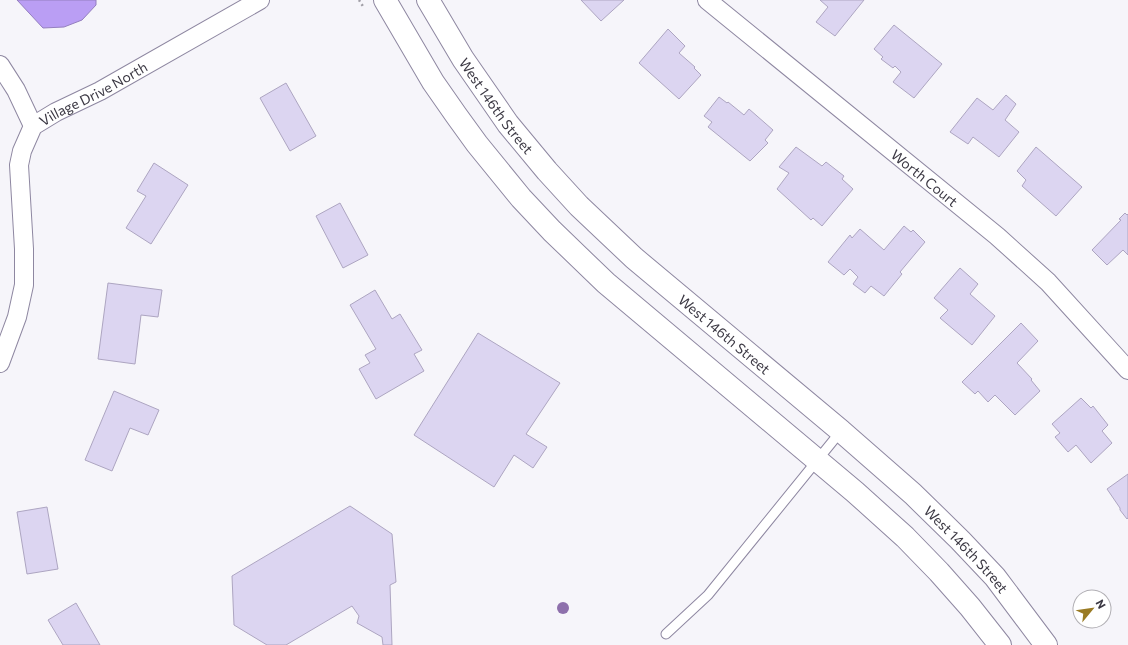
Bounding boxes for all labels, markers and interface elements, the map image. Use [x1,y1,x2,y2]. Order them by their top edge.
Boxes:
street label: West 146th Street [456,54,537,157]
street label: Village Drive North [36,58,150,129]
street label: Worth Court [888,145,962,210]
street label: West 146th Street [675,291,774,377]
street label: West 146th Street [921,502,1012,596]
north arrow [1072,589,1112,629]
text: N [1093,597,1109,611]

